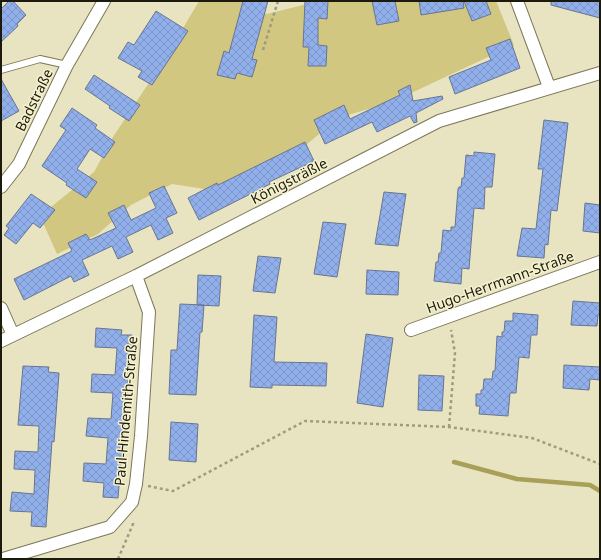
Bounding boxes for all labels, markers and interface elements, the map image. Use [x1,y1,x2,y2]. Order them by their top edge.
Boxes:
street label: Badstraße [10,65,57,134]
street label: Königsträßle [247,153,330,208]
street label: Hugo-Herrmann-Straße [423,246,576,317]
street label: Paul-Hindemith-Straße [110,335,142,486]

